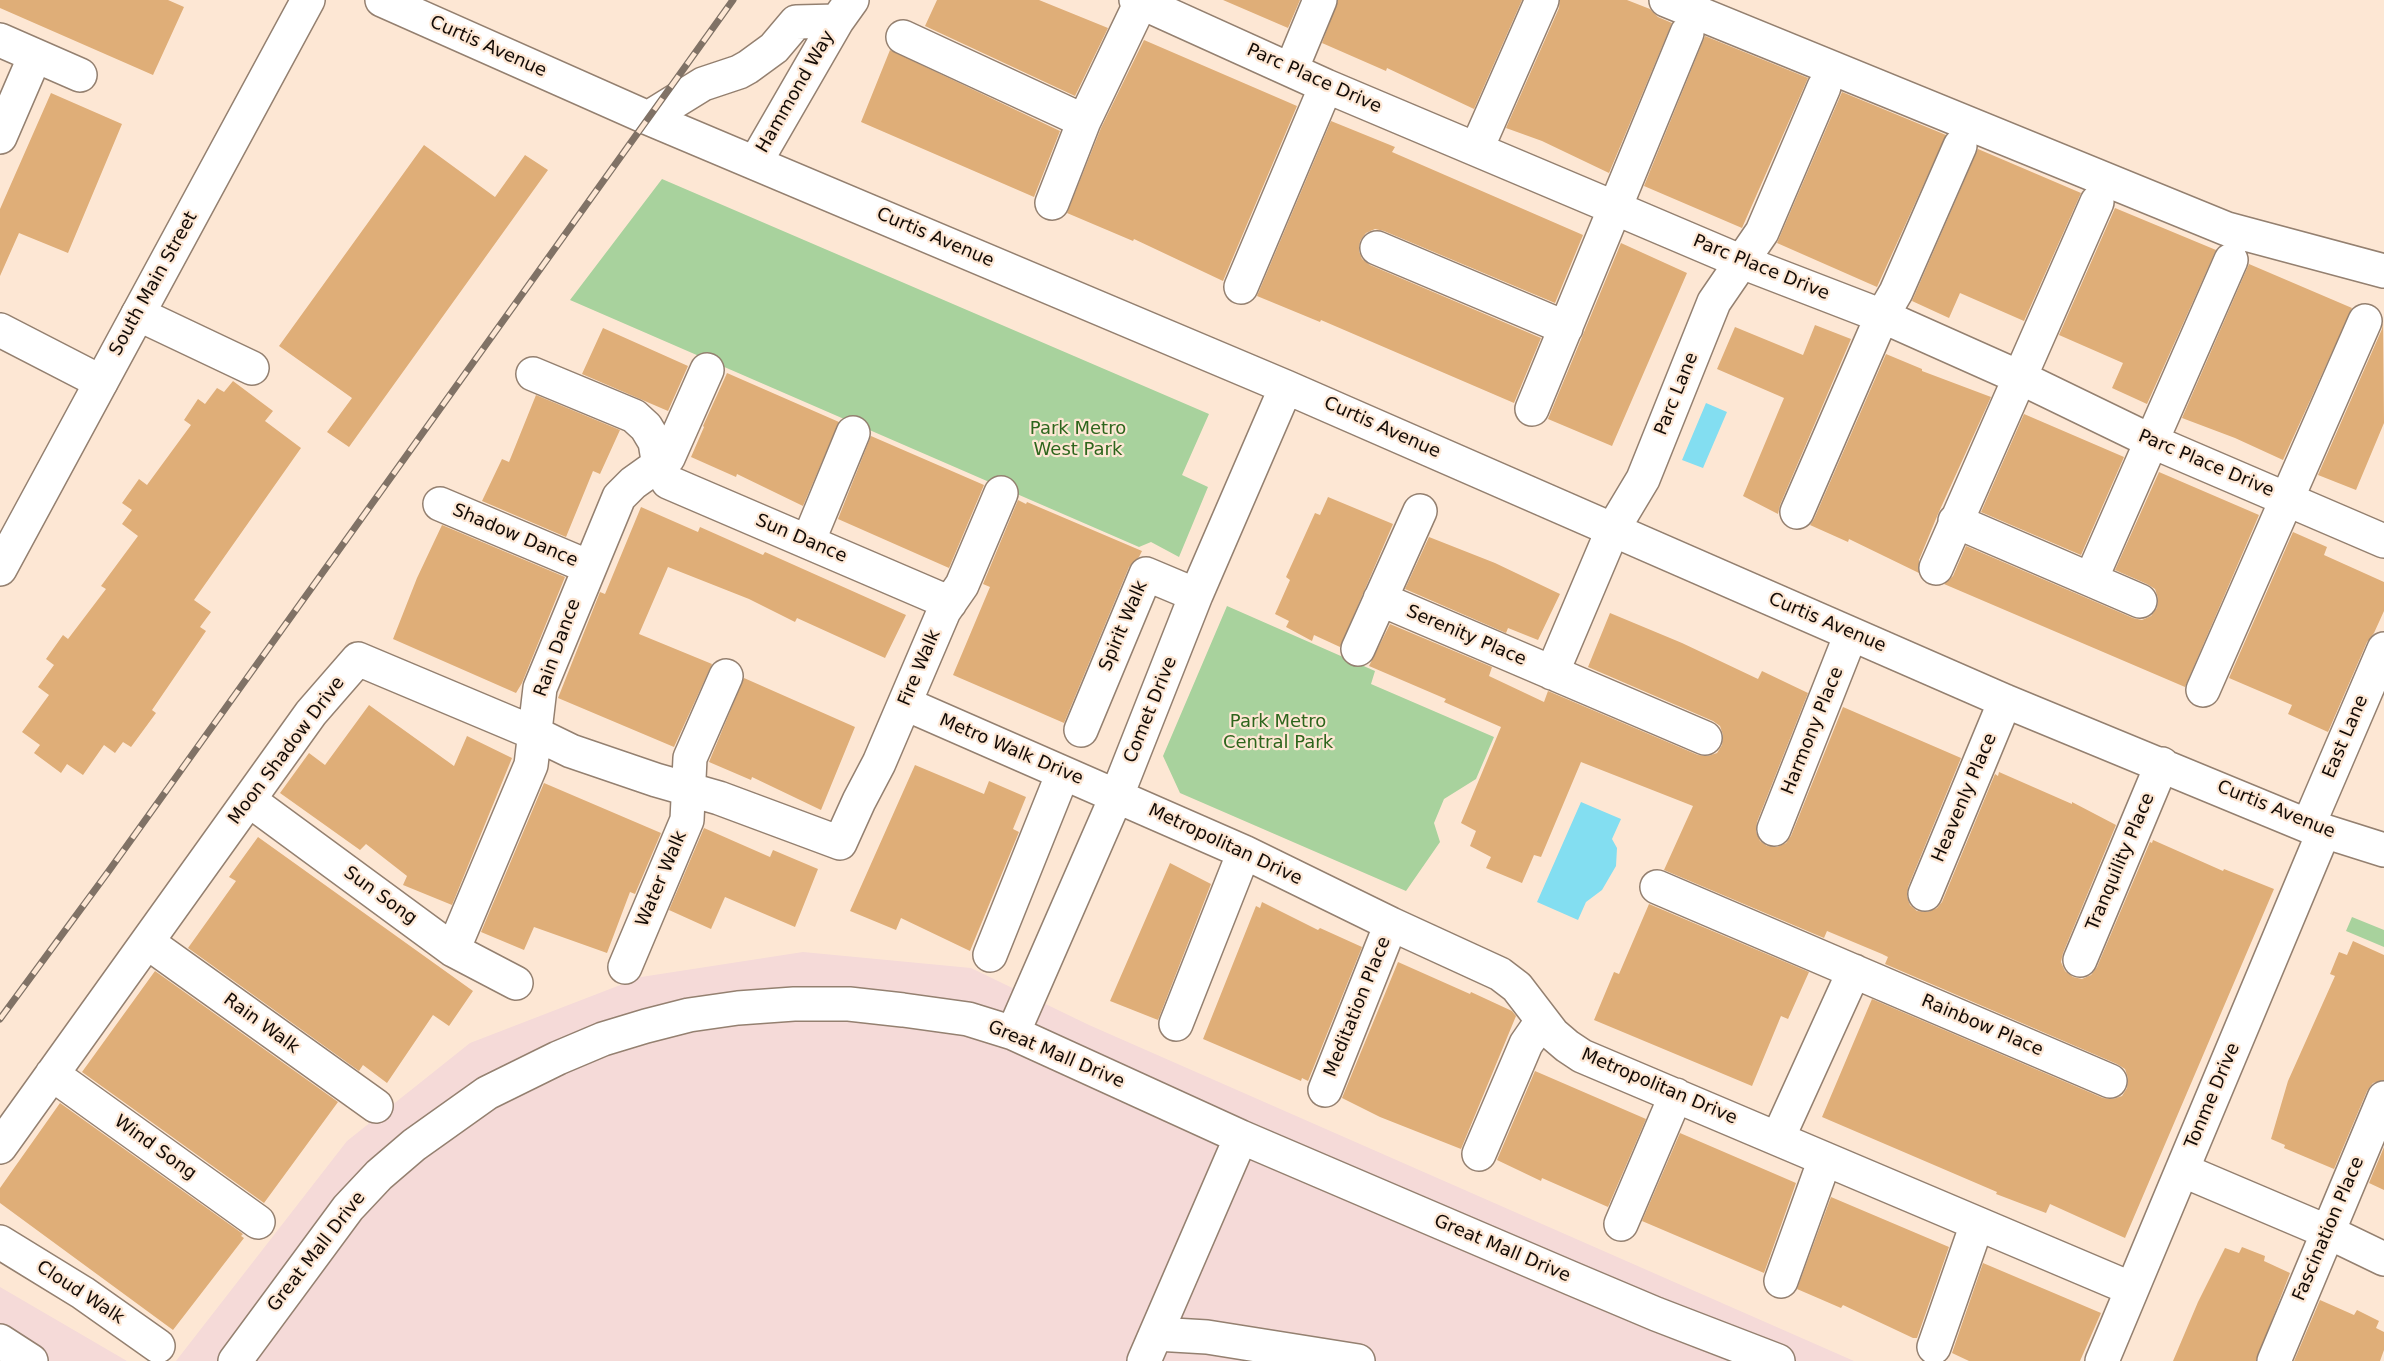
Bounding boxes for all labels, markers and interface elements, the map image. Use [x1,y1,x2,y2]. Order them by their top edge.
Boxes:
street label: Curtis Avenue [426,12,550,82]
street label: Hammond Way [752,27,840,157]
street label: Parc Place Drive [1243,40,1385,118]
street label: Curtis Avenue [873,204,997,272]
street label: South Main Street [105,208,203,360]
street label: Parc Place Drive [1690,231,1832,305]
street label: Parc Lane [1651,350,1703,438]
street label: Curtis Avenue [1320,393,1444,463]
park label: Park Metro West Park [1030,418,1126,460]
street label: Parc Place Drive [2135,426,2277,502]
street label: Shadow Dance [449,500,581,572]
street label: Sun Dance [752,510,850,568]
street label: Spirit Walk [1095,578,1153,674]
street label: Curtis Avenue [1765,589,1889,657]
street label: Rain Dance [530,596,586,700]
street label: Serenity Place [1403,601,1529,671]
street label: Fire Walk [894,627,946,709]
street label: Comet Drive [1120,654,1182,766]
street label: Harmony Place [1778,664,1848,798]
street label: Moon Shadow Drive [224,673,350,829]
street label: East Lane [2319,692,2373,782]
street label: Metro Walk Drive [936,710,1086,790]
park label: Park Metro Central Park [1223,711,1333,754]
street label: Heavenly Place [1928,730,2002,866]
street label: Curtis Avenue [2214,776,2338,844]
street label: Tranquility Place [2082,790,2160,934]
street label: Metropolitan Drive [1145,800,1305,890]
street label: Water Walk [632,828,692,930]
street label: Sun Song [339,862,421,930]
street label: Meditation Place [1320,934,1396,1080]
street label: Rain Walk [219,989,303,1059]
street label: Rainbow Place [1918,991,2046,1061]
street label: Great Mall Drive [985,1017,1127,1093]
street label: Tonme Drive [2181,1040,2245,1152]
street label: Metropolitan Drive [1578,1044,1740,1130]
street label: Wind Song [110,1111,200,1185]
street label: Fascination Place [2289,1154,2369,1304]
street label: Great Mall Drive [264,1188,370,1316]
street label: Great Mall Drive [1431,1211,1573,1287]
street label: Cloud Walk [32,1257,128,1329]

